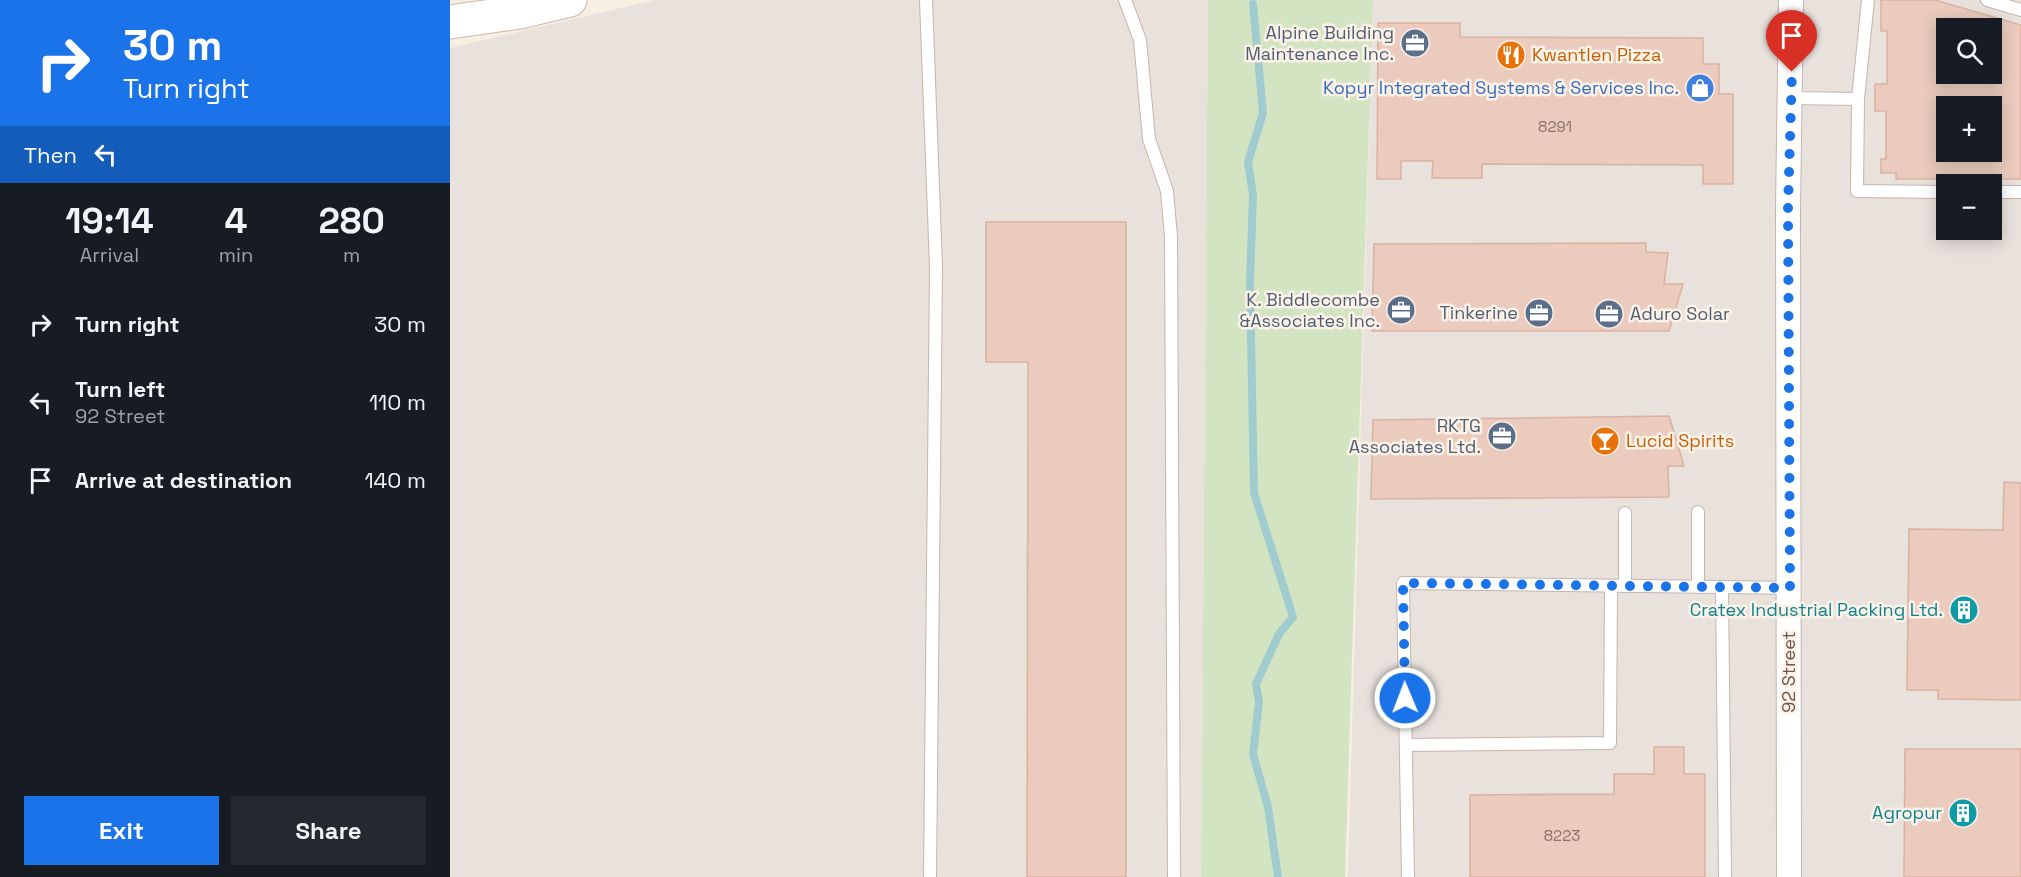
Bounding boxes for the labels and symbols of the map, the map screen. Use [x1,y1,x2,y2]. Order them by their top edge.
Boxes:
pin [1766,10,1817,72]
place label: Alpine Building Maintenance Inc. [1245,21,1394,65]
office icon: Alpine Building Maintenance Inc. [1399,27,1431,59]
restaurant icon: Kwantlen Pizza [1495,39,1527,71]
place label: Kwantlen Pizza [1532,43,1661,66]
shop icon: Kopyr Integrated Systems & Services Inc. [1684,72,1716,104]
place label: Kopyr Integrated Systems & Services Inc. [1323,76,1679,99]
house number: 8291 [1538,117,1572,136]
place label: K. Biddlecombe &Associates Inc. [1239,288,1380,332]
office icon: K. Biddlecombe &Associates Inc. [1385,294,1417,326]
office icon: Tinkerine [1523,297,1555,329]
office icon: Aduro Solar [1593,298,1625,330]
place label: Tinkerine [1439,301,1518,324]
place label: Aduro Solar [1630,302,1730,325]
place label: RKTG Associates Ltd. [1349,414,1481,458]
office icon: RKTG Associates Ltd. [1486,420,1518,452]
bar icon: Lucid Spirits [1589,425,1621,457]
place label: Lucid Spirits [1626,429,1734,452]
building icon: Cratex Industrial Packing Ltd. [1948,594,1980,626]
place label: Cratex Industrial Packing Ltd. [1690,598,1943,621]
street label: 92 Street [1777,631,1800,713]
position arrow [1373,666,1437,730]
building icon: Agropur [1947,797,1979,829]
place label: Agropur [1872,801,1942,824]
house number: 8223 [1544,826,1580,845]

